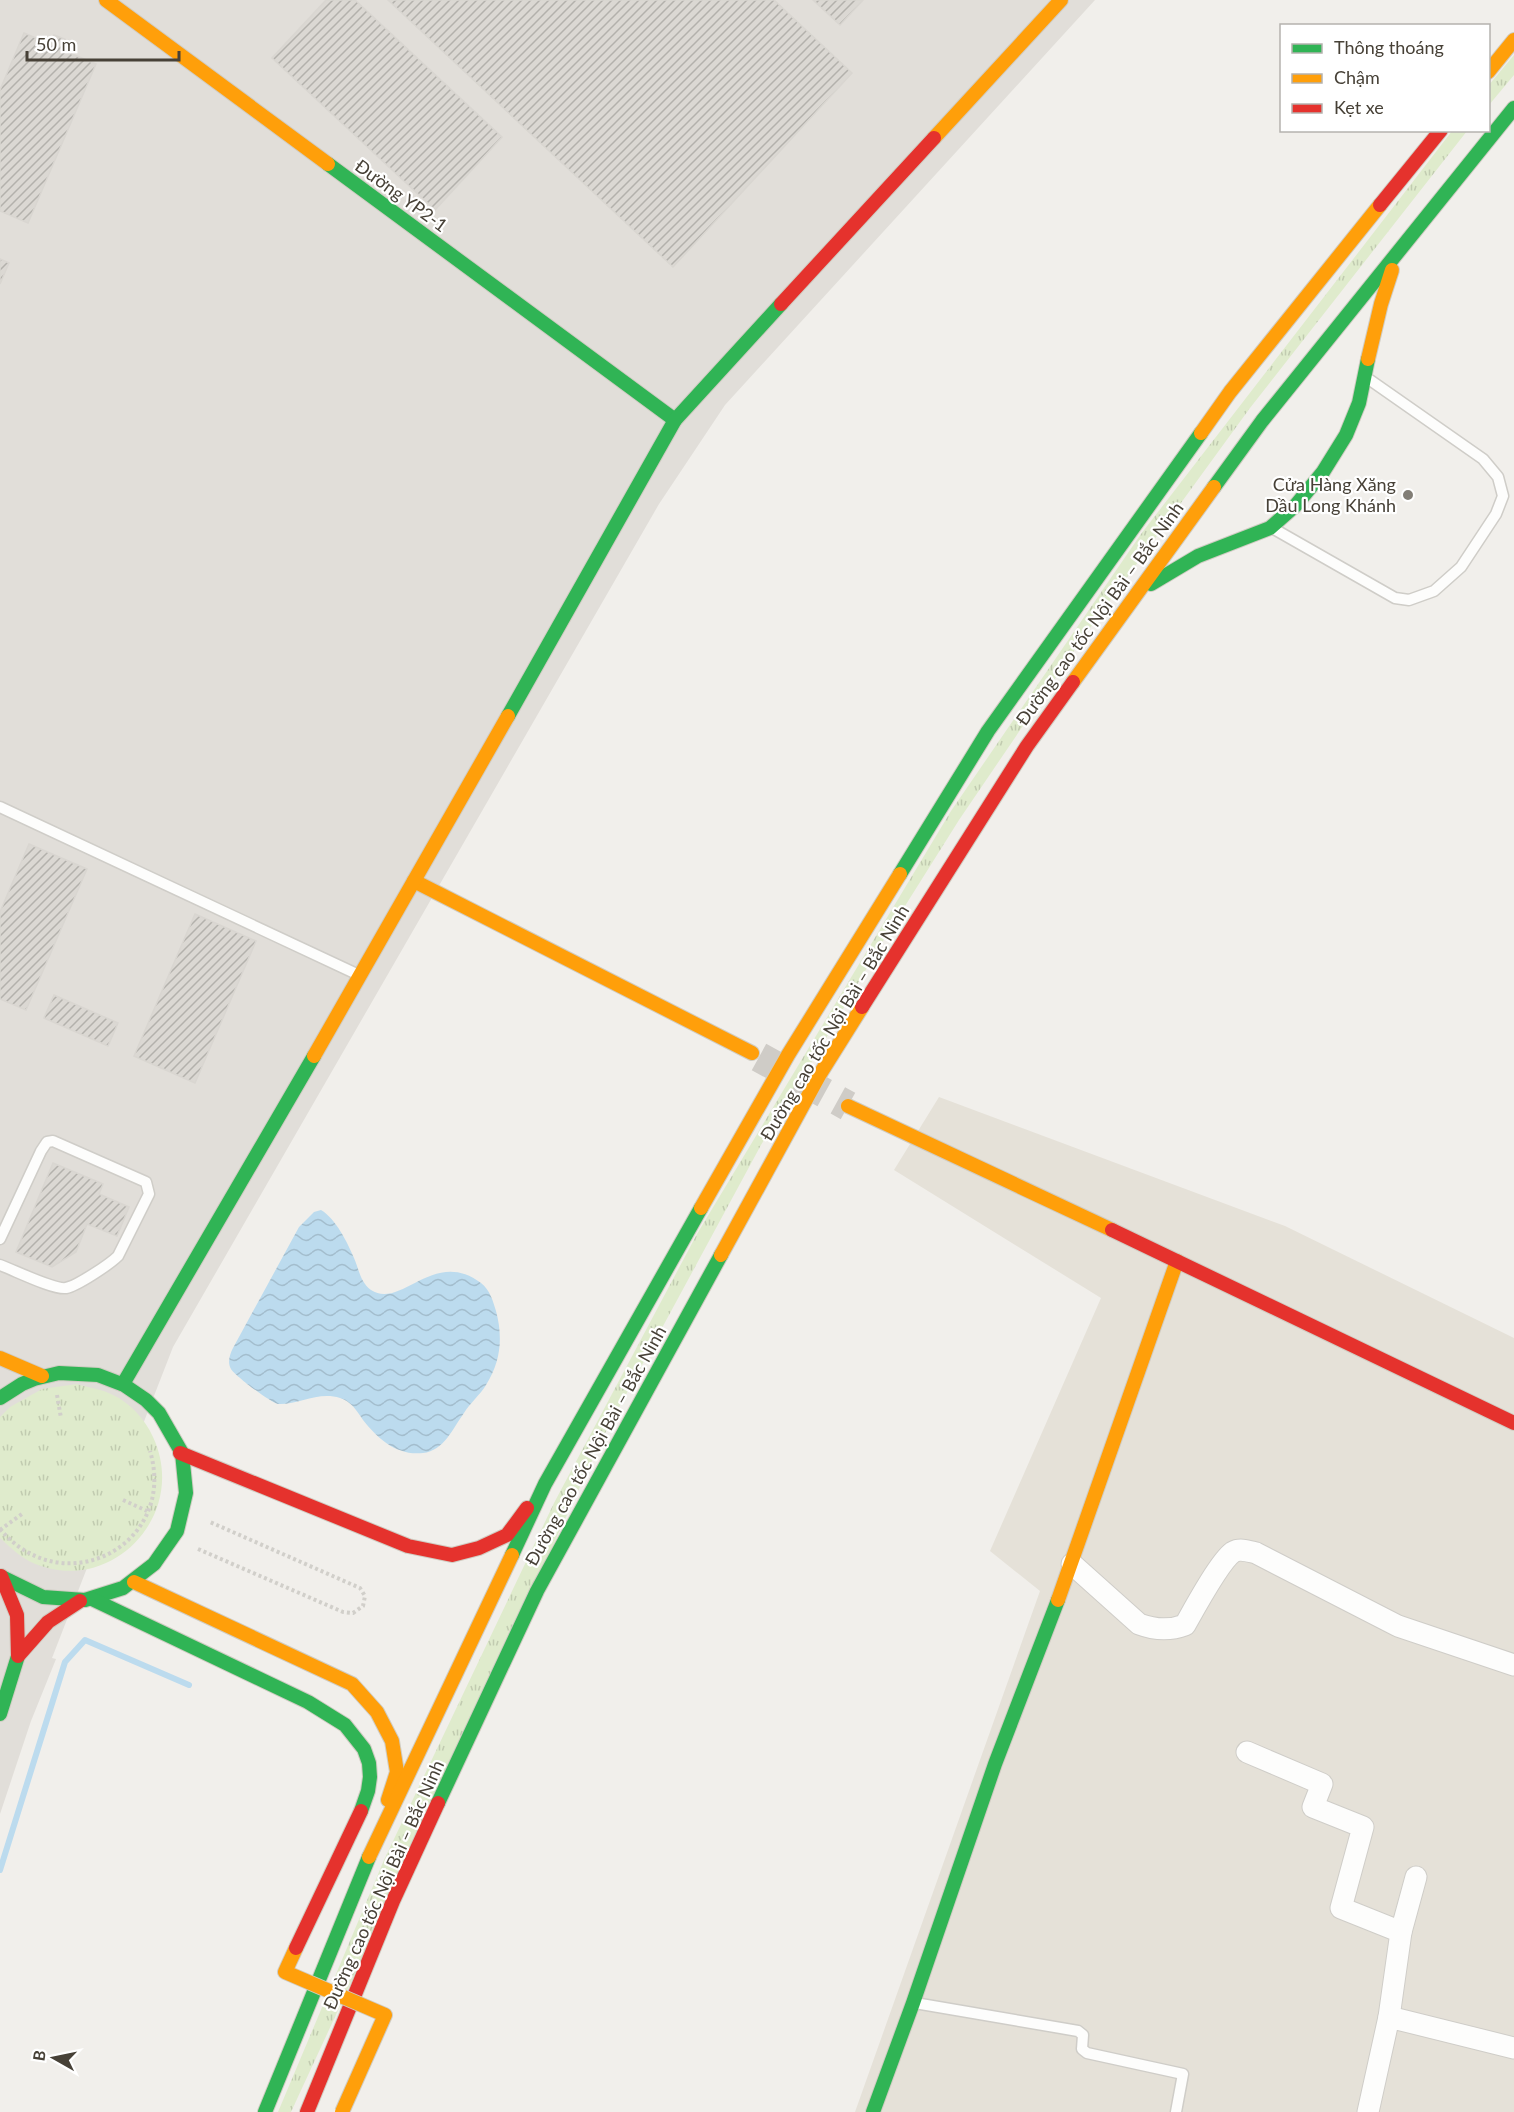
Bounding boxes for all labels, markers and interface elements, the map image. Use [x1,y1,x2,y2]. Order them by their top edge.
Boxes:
scale bar [27,24,178,62]
legend [1280,24,1490,132]
text: 50 m [36,33,76,55]
text: Thông thoáng [1334,36,1444,58]
text: Chậm [1334,66,1380,88]
text: Kẹt xe [1334,96,1384,118]
street label: Đường YP2-1 [351,154,452,236]
place label: Cửa Hàng Xăng Dầu Long Khánh [1265,473,1396,516]
marker: Cửa Hàng Xăng Dầu Long Khánh [1401,488,1415,502]
street label: Đường cao tốc Nội Bài – Bắc Ninh [1011,497,1188,729]
street label: Đường cao tốc Nội Bài – Bắc Ninh [755,901,913,1144]
street label: Đường cao tốc Nội Bài – Bắc Ninh [520,1322,670,1569]
street label: Đường cao tốc Nội Bài – Bắc Ninh [318,1756,448,2013]
north arrow [24,2028,84,2088]
text: B [28,2049,49,2062]

